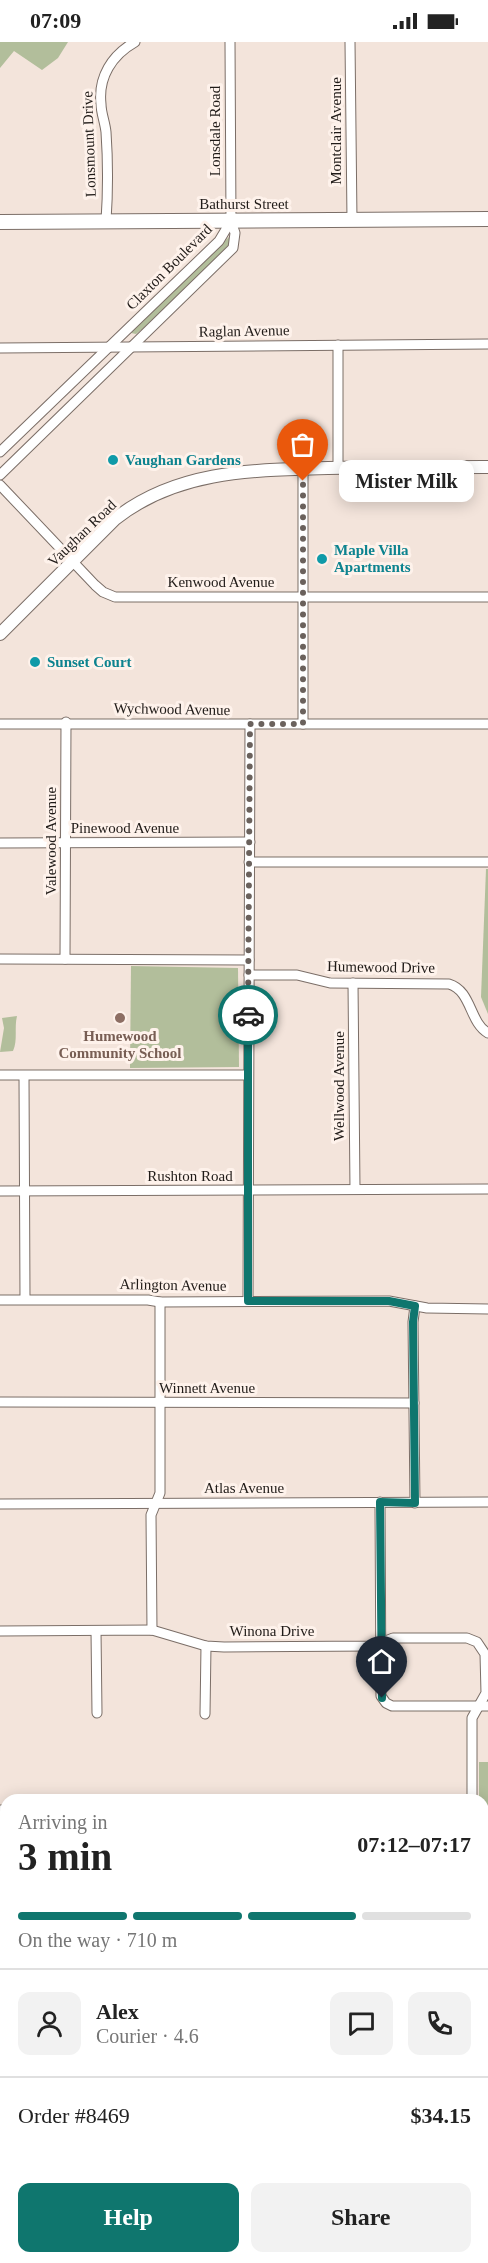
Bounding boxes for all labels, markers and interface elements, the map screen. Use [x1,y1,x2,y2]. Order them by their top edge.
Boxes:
text: 07:09 [30,8,81,33]
street label: Montclair Avenue [328,77,344,185]
street label: Lonsdale Road [207,85,223,176]
street label: Lonsmount Drive [79,90,99,197]
street label: Bathurst Street [199,196,290,212]
street label: Claxton Boulevard [123,221,215,313]
street label: Raglan Avenue [198,322,290,340]
pin [277,419,328,481]
icon: bag [286,428,319,461]
place label: Vaughan Gardens [125,452,241,468]
marker: Vaughan Gardens [106,453,120,467]
callout: Mister Milk [339,460,474,502]
text: Mister Milk [355,470,458,492]
street label: Vaughan Road [45,496,120,569]
place label: Maple Villa Apartments [334,542,411,575]
marker: Maple Villa Apartments [315,552,329,566]
street label: Kenwood Avenue [168,574,275,590]
place label: Sunset Court [47,654,132,670]
marker: Sunset Court [28,655,42,669]
street label: Wychwood Avenue [114,700,231,718]
street label: Valewood Avenue [43,786,59,895]
street label: Pinewood Avenue [71,820,180,836]
street label: Humewood Drive [327,958,435,976]
courier [218,985,278,1045]
icon: car [232,999,265,1032]
marker: Humewood Community School [113,1011,127,1025]
place label: Humewood Community School [59,1028,181,1061]
street label: Wellwood Avenue [331,1031,347,1141]
street label: Rushton Road [147,1168,233,1184]
street label: Arlington Avenue [119,1276,227,1294]
street label: Winnett Avenue [159,1380,255,1396]
street label: Atlas Avenue [204,1480,284,1496]
street label: Winona Drive [230,1623,315,1639]
pin [356,1636,407,1698]
icon: home [365,1645,398,1678]
text: Arriving in [18,1811,107,1833]
text: 07:12–07:17 [357,1832,471,1857]
text: 3 min [18,1835,112,1878]
text: On the way · 710 m [18,1929,177,1951]
button: person [18,1992,81,2055]
button: chat [330,1992,393,2055]
button: phone [408,1992,471,2055]
text: Alex [96,1999,139,2024]
text: Courier · 4.6 [96,2025,199,2047]
text: Order #8469 [18,2103,130,2128]
text: $34.15 [411,2103,471,2128]
button: Help [18,2183,239,2252]
button: Share [251,2183,471,2252]

